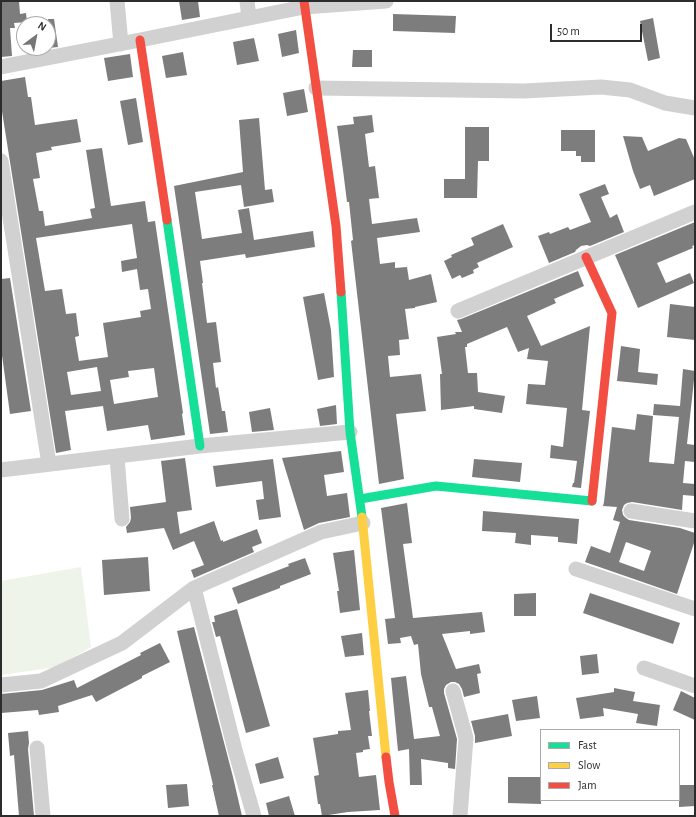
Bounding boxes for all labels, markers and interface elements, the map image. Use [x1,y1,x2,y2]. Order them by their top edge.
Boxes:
north arrow [16,16,56,56]
scale bar [552,16,644,42]
text: N [36,20,48,33]
text: 50 m [557,25,580,37]
legend [540,729,680,801]
text: Fast [578,739,597,751]
text: Slow [578,759,600,771]
text: Jam [578,779,597,791]

